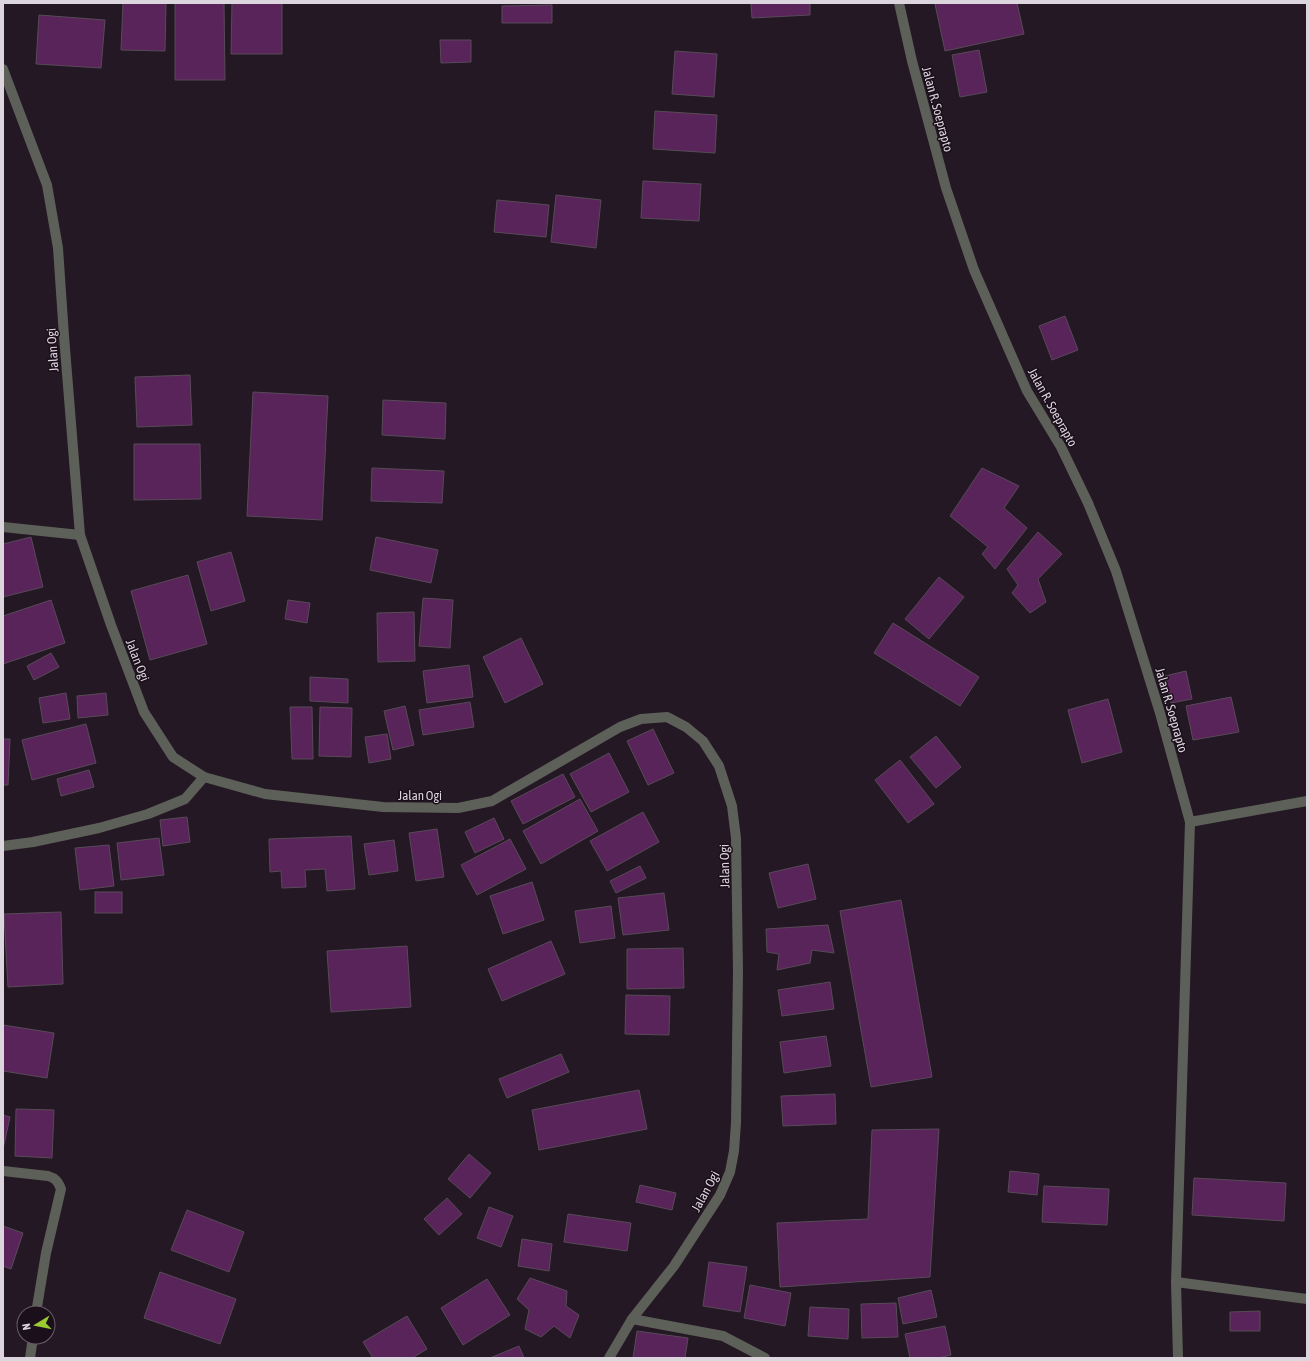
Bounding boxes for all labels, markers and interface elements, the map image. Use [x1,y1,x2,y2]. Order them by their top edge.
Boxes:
street label: Jalan R. Soeprapto [919,65,956,153]
street label: Jalan Ogi [43,328,62,372]
street label: Jalan R. Soeprapto [1025,365,1080,449]
street label: Jalan Ogi [123,637,152,683]
street label: Jalan R. Soeprapto [1152,666,1191,754]
street label: Jalan Ogi [398,788,442,803]
street label: Jalan Ogi [717,844,732,888]
street label: Jalan Ogi [688,1168,723,1214]
north arrow [16,1305,56,1345]
text: N [20,1322,33,1331]

